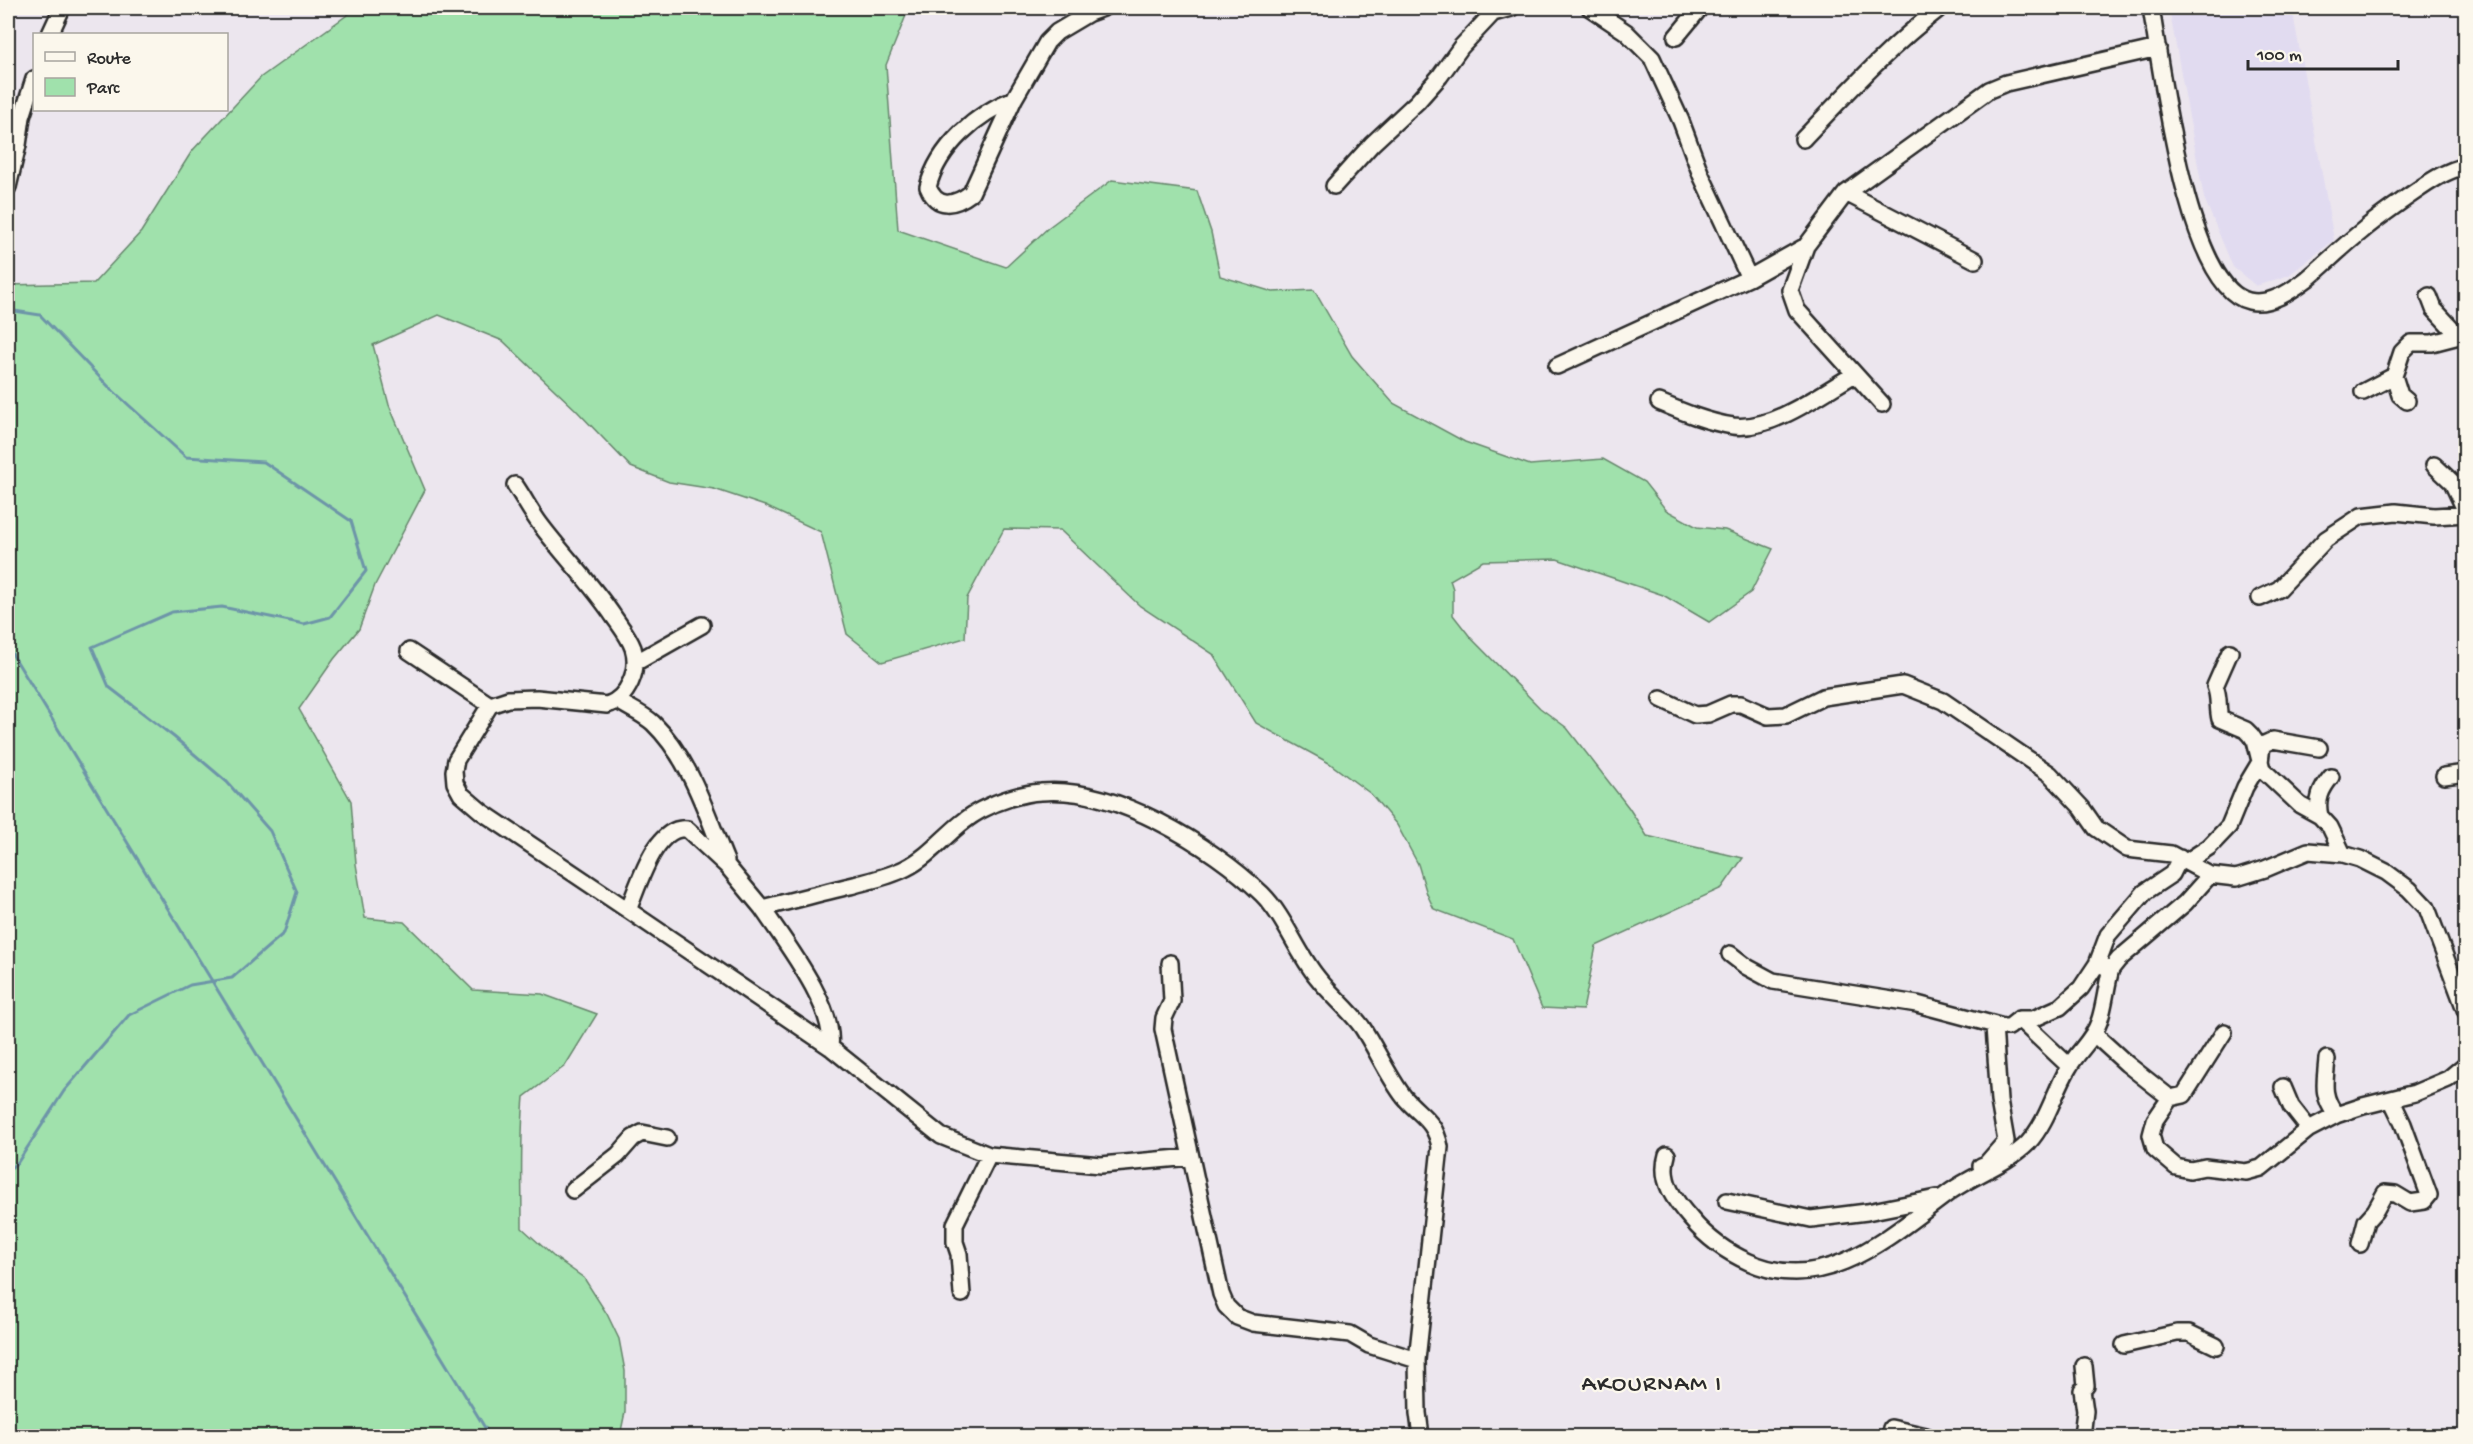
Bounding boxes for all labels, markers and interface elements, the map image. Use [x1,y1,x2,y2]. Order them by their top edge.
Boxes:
legend [33,33,228,111]
scale bar [2248,33,2398,71]
text: 100 m [2256,46,2302,67]
text: Route [87,49,132,70]
text: Parc [86,79,120,100]
district label: AKOURNAM I [1581,1371,1723,1400]

